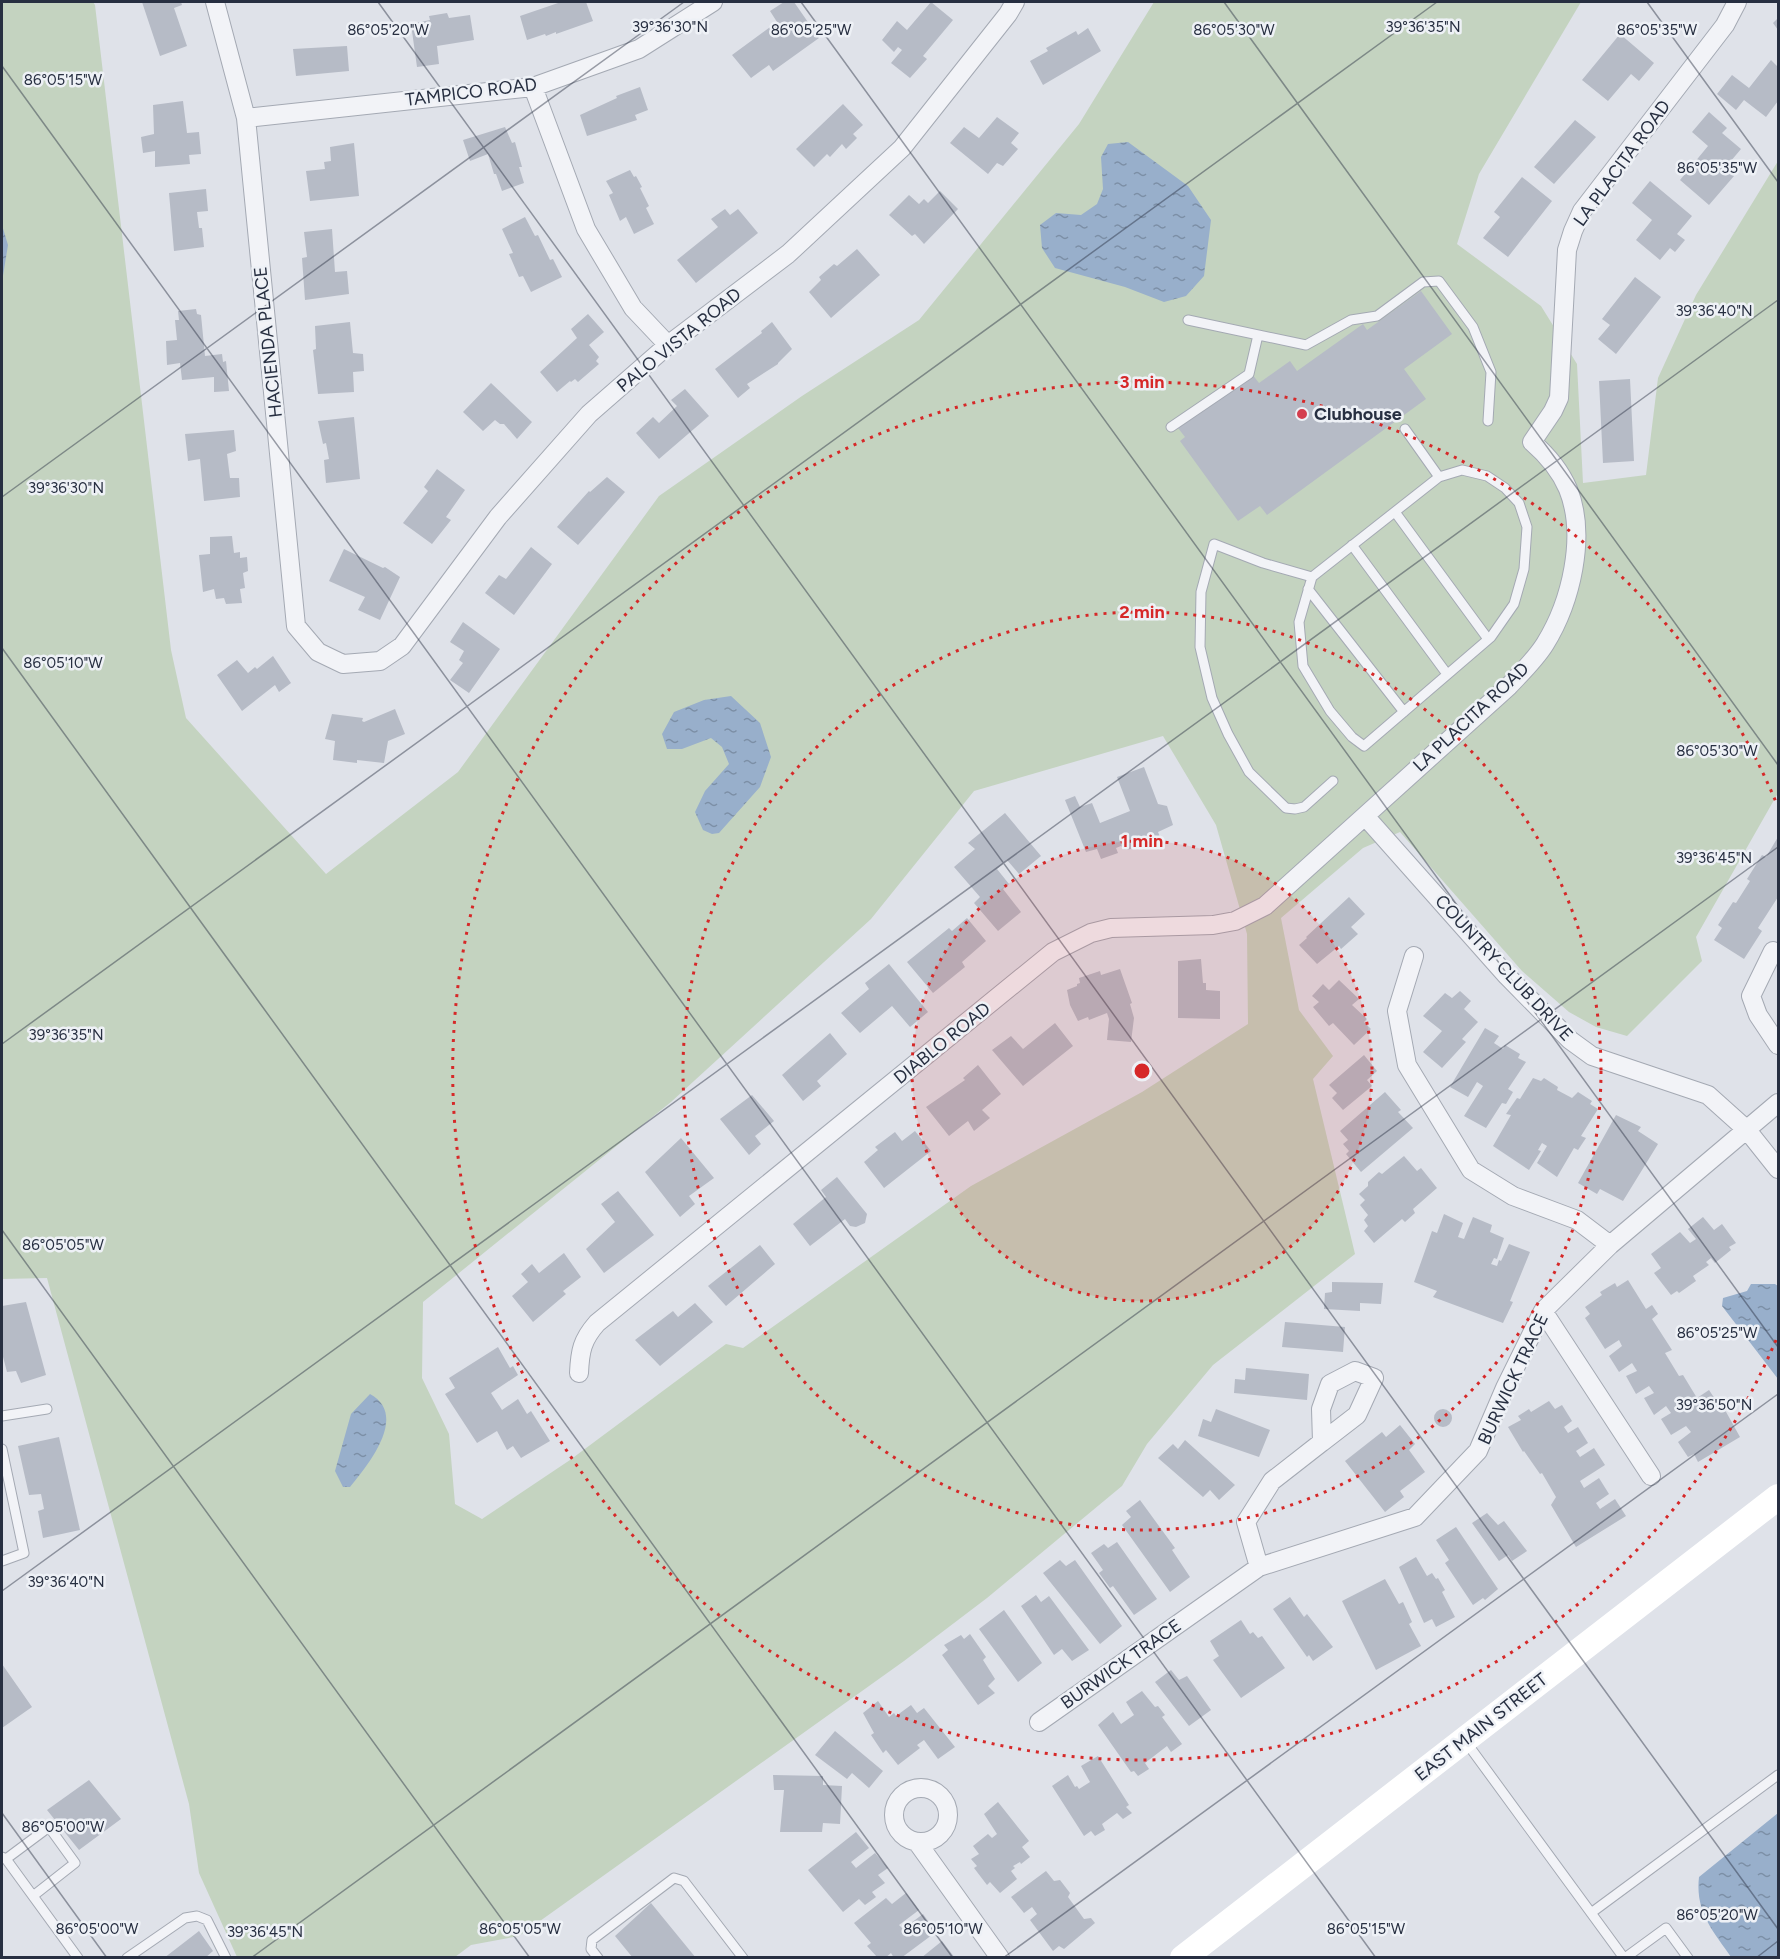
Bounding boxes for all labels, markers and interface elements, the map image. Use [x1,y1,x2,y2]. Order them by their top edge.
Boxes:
text: 39°36'30"N [632,18,708,36]
text: 39°36'35"N [1385,18,1461,36]
text: 86°05'20"W [347,21,429,39]
text: 86°05'25"W [771,21,852,39]
text: 86°05'30"W [1193,21,1275,39]
text: 86°05'35"W [1617,21,1698,39]
text: 86°05'15"W [24,71,103,89]
street label: TAMPICO ROAD [404,73,538,111]
street label: LA PLACITA ROAD [1569,96,1675,230]
text: 86°05'35"W [1677,159,1758,177]
street label: HACIENDA PLACE [249,265,287,419]
street label: PALO VISTA ROAD [612,283,746,397]
text: 39°36'40"N [1675,302,1753,320]
text: 3 min [1120,371,1164,393]
place label: Clubhouse [1314,403,1402,425]
marker: Clubhouse [1295,407,1309,421]
text: 39°36'30"N [28,479,104,497]
text: 2 min [1119,601,1165,623]
text: 86°05'10"W [23,654,103,672]
street label: LA PLACITA ROAD [1408,658,1534,776]
text: 86°05'30"W [1676,742,1758,760]
text: 1 min [1121,830,1163,852]
text: 39°36'45"N [1676,849,1752,867]
street label: COUNTRY CLUB DRIVE [1430,890,1578,1046]
street label: DIABLO ROAD [889,997,995,1089]
text: 39°36'35"N [28,1026,104,1044]
centre of rings [1132,1061,1152,1081]
text: 86°05'05"W [22,1236,105,1254]
street label: BURWICK TRACE [1473,1310,1553,1448]
text: 86°05'25"W [1677,1324,1758,1342]
text: 39°36'50"N [1676,1396,1752,1414]
text: 39°36'40"N [27,1573,105,1591]
street label: BURWICK TRACE [1056,1614,1186,1714]
street label: EAST MAIN STREET [1410,1668,1552,1786]
text: 86°05'00"W [22,1818,105,1836]
text: 86°05'20"W [1676,1906,1758,1924]
text: 86°05'00"W [56,1920,139,1938]
text: 86°05'05"W [479,1920,562,1938]
text: 86°05'10"W [903,1920,983,1938]
text: 86°05'15"W [1327,1920,1406,1938]
text: 39°36'45"N [227,1923,303,1941]

